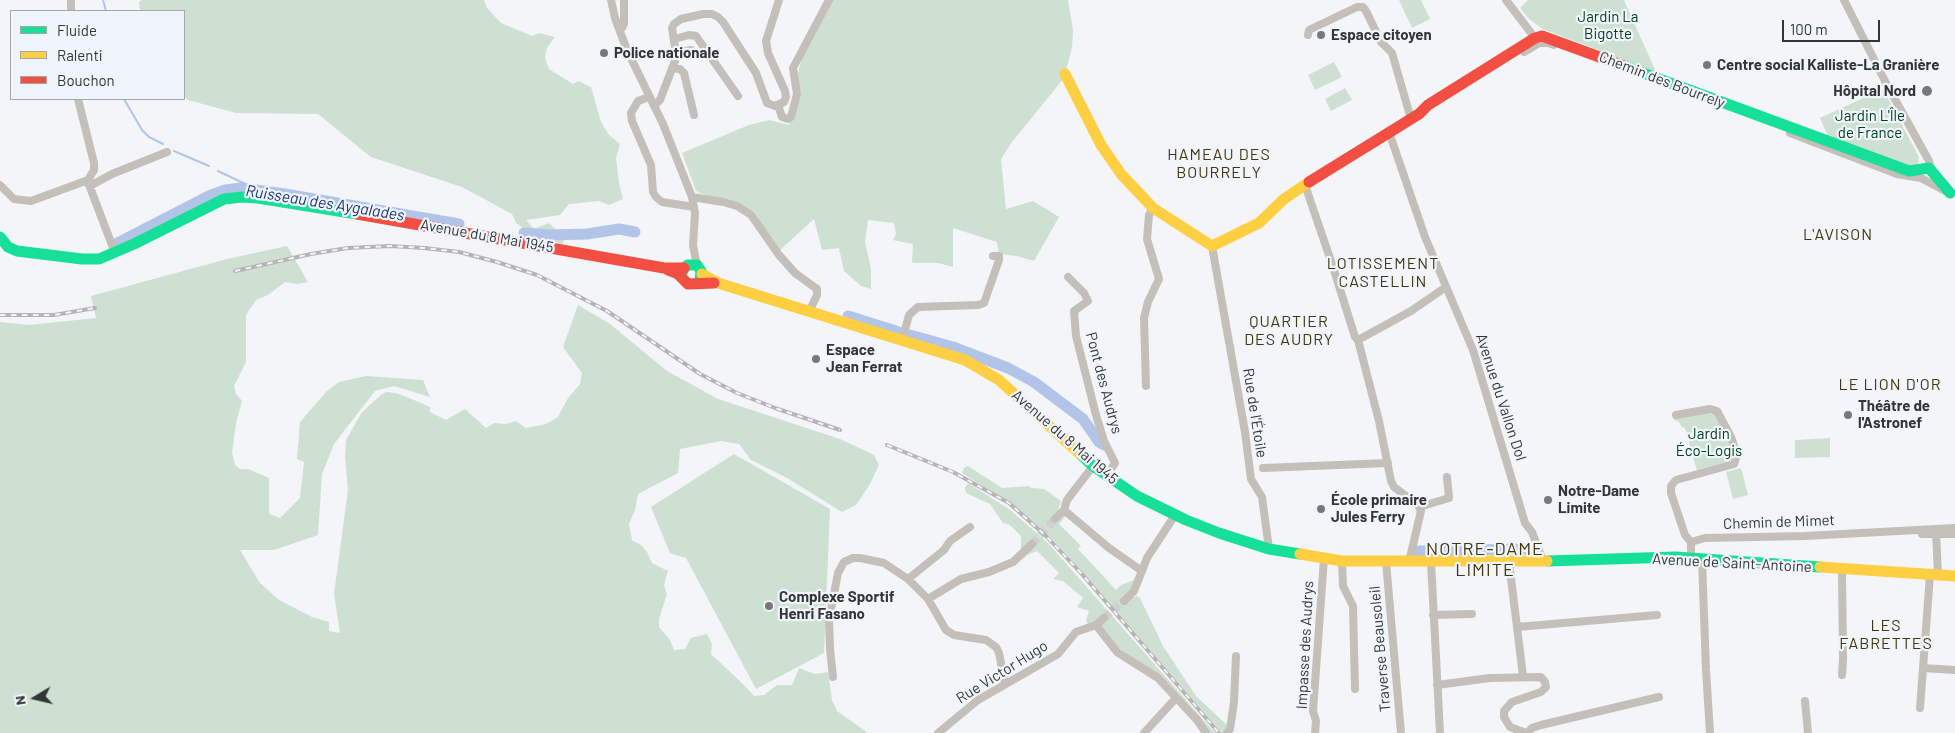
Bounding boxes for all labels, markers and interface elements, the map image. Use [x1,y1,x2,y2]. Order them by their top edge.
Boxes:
park label: Jardin La Bigotte [1578,8,1638,43]
legend [10,10,185,100]
scale bar [1785,10,1882,42]
text: 100 m [1790,20,1828,38]
text: Fluide [57,21,97,39]
place label: Espace citoyen [1331,26,1432,44]
marker: Espace citoyen [1315,29,1327,41]
place label: Police nationale [614,44,719,62]
text: Ralenti [57,46,103,64]
marker: Police nationale [598,47,610,59]
street label: Chemin des Bourrely [1596,48,1728,112]
place label: Centre social Kalliste-La Granière [1717,56,1939,74]
marker: Centre social Kalliste-La Granière [1701,59,1713,71]
text: Bouchon [57,71,115,89]
place label: Hôpital Nord [1833,82,1916,100]
marker: Hôpital Nord [1920,84,1934,98]
park label: Jardin L'Île de France [1835,107,1905,142]
district label: HAMEAU DES BOURRELY [1166,145,1272,183]
water label: Ruisseau des Aygalades [244,181,406,225]
street label: Avenue du 8 Mai 1945 [419,215,555,257]
district label: L'AVISON [1802,225,1874,245]
district label: LOTISSEMENT CASTELLIN [1325,254,1441,292]
district label: QUARTIER DES AUDRY [1243,312,1335,350]
street label: Pont des Audrys [1082,330,1126,436]
street label: Avenue du Vallon Dol [1472,331,1530,463]
place label: Espace Jean Ferrat [826,341,903,376]
marker: Espace Jean Ferrat [810,353,822,365]
street label: Rue de l'Étoile [1239,367,1271,459]
district label: LE LION D'OR [1837,375,1943,395]
street label: Avenue du 8 Mai 1945 [1008,386,1122,488]
place label: Théâtre de l'Astronef [1858,397,1930,432]
marker: Théâtre de l'Astronef [1842,409,1854,421]
park label: Jardin Éco-Logis [1676,425,1742,460]
place label: Notre-Dame Limite [1558,482,1640,517]
place label: École primaire Jules Ferry [1331,491,1427,526]
marker: Notre-Dame Limite [1542,494,1554,506]
marker: École primaire Jules Ferry [1315,503,1327,515]
street label: Chemin de Mimet [1723,511,1835,533]
district label: NOTRE-DAME LIMITE [1425,538,1545,580]
street label: Avenue de Saint-Antoine [1652,550,1812,576]
street label: Impasse des Audrys [1293,580,1317,710]
street label: Traverse Beausoleil [1366,585,1394,713]
place label: Complexe Sportif Henri Fasano [779,588,895,623]
marker: Complexe Sportif Henri Fasano [763,600,775,612]
district label: LES FABRETTES [1838,616,1934,654]
street label: Rue Victor Hugo [953,637,1051,707]
north arrow [10,673,60,723]
text: N [11,694,29,706]

